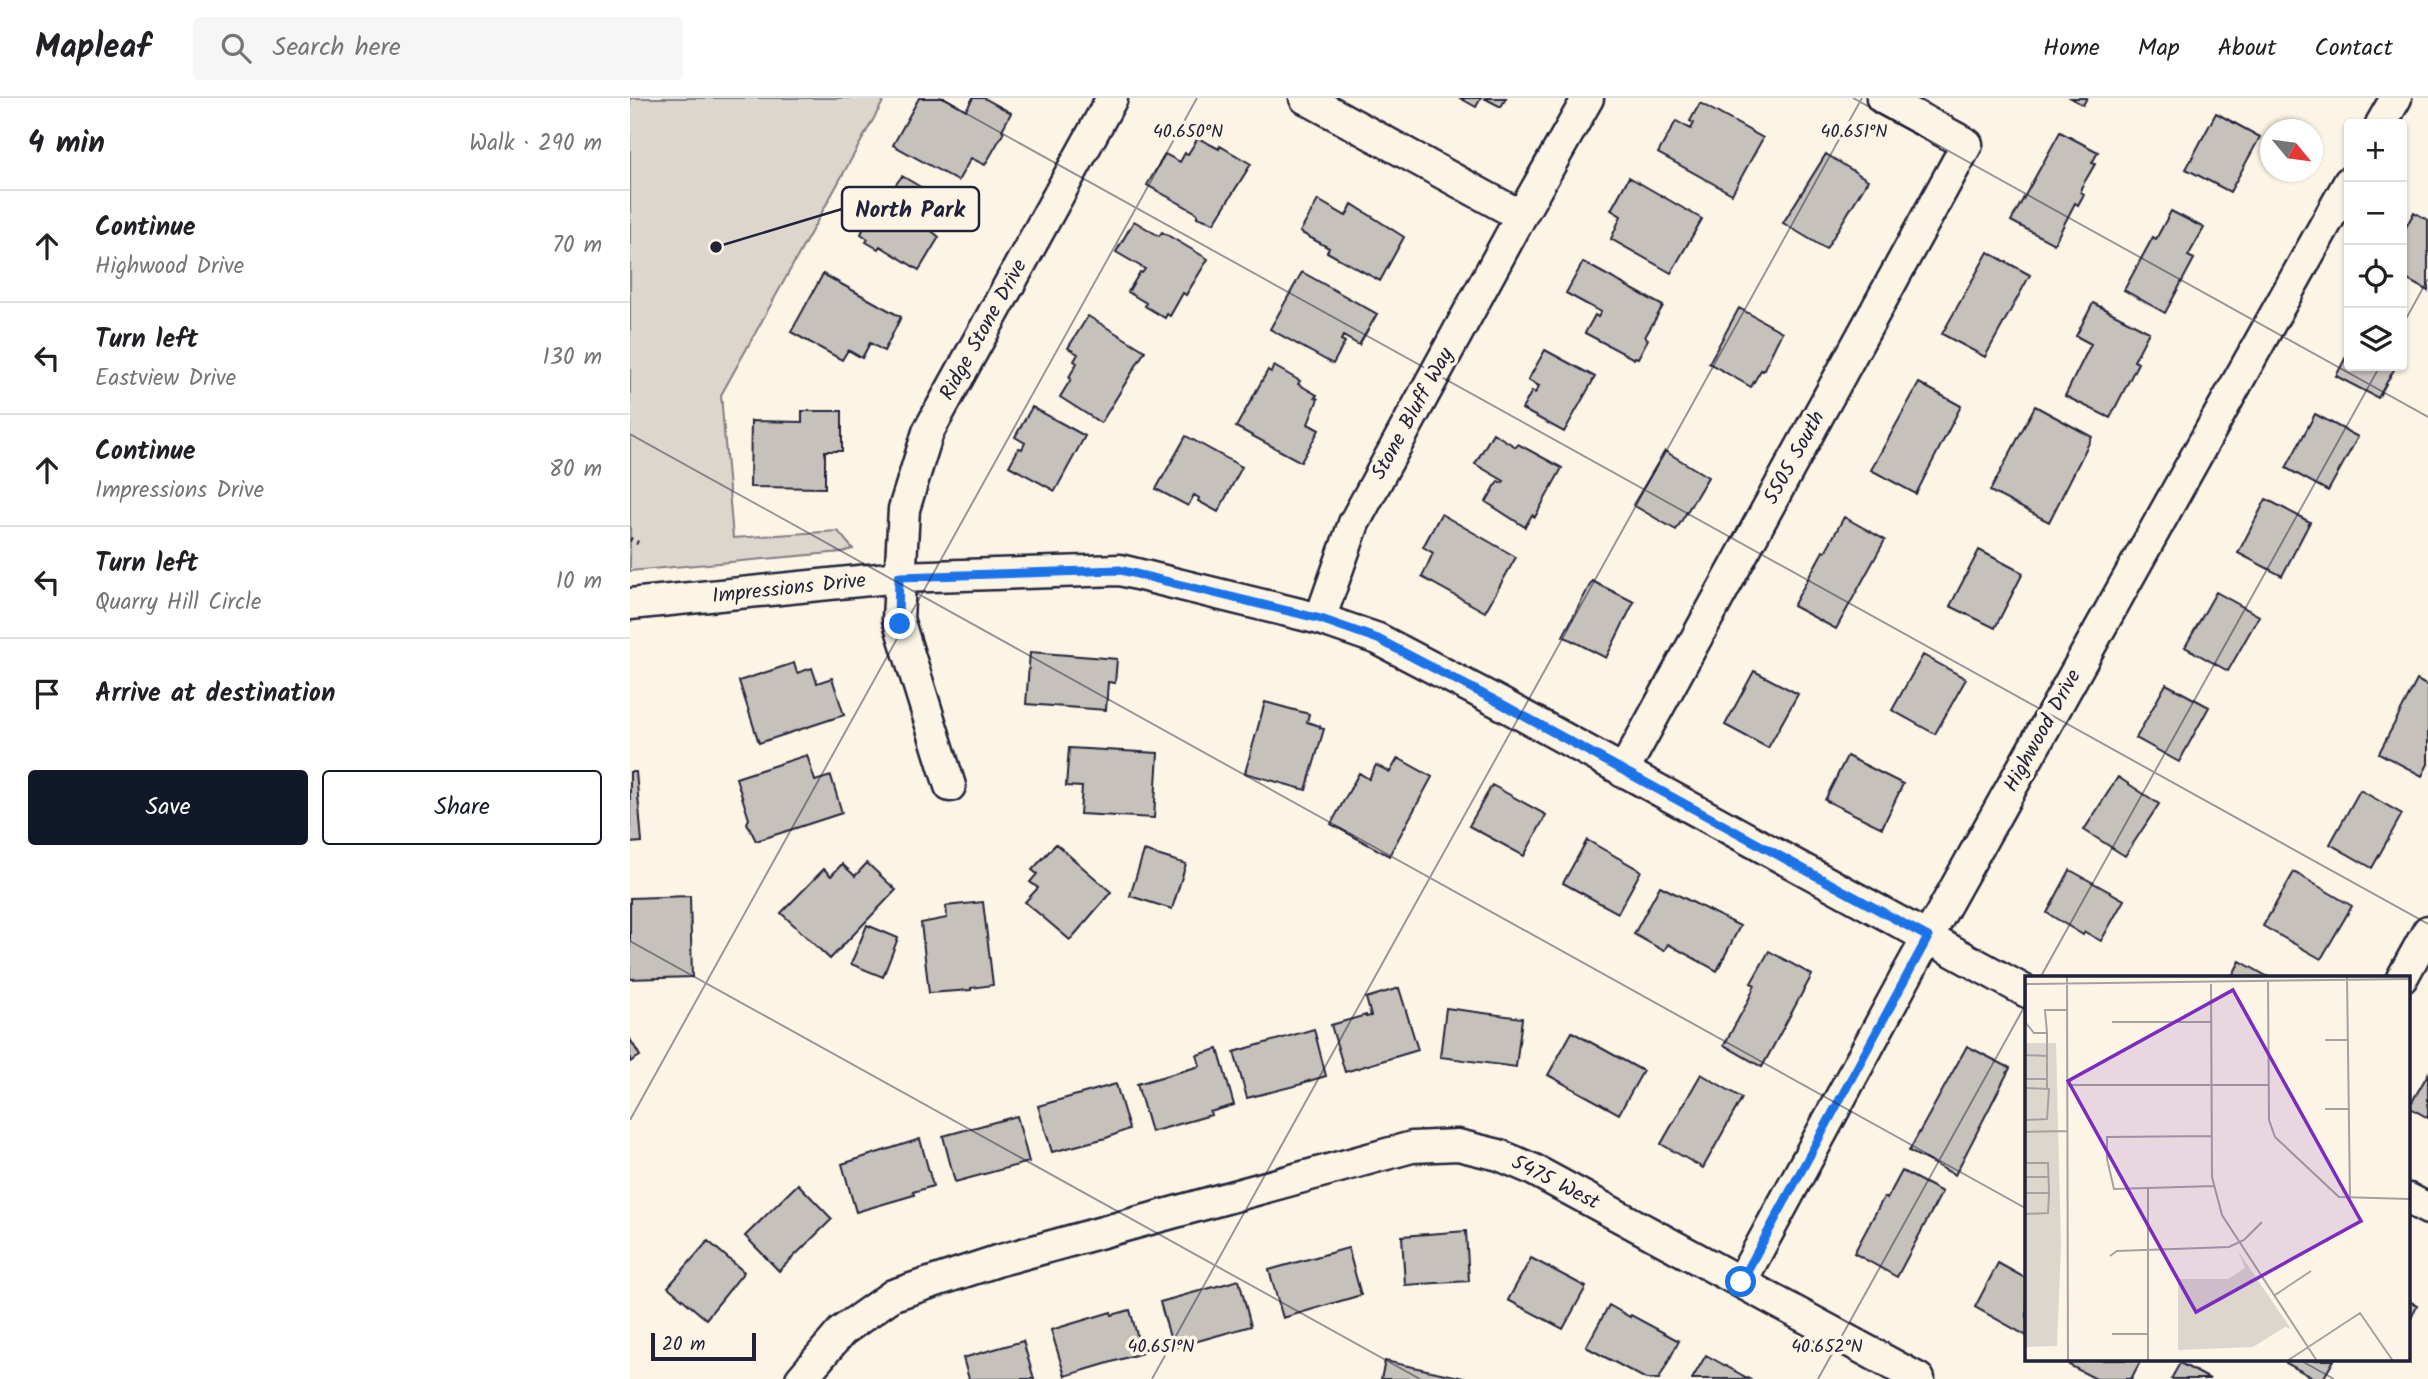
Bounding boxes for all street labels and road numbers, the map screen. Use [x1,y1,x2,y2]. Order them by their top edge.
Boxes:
street label: Ridge Stone Drive [931,253,1037,407]
street label: Stone Bluff Way [1363,342,1463,486]
street label: 5505 South [1756,405,1834,511]
street label: Impressions Drive [710,564,868,613]
street label: Highwood Drive [1996,663,2091,799]
street label: 5475 West [1505,1147,1606,1220]

